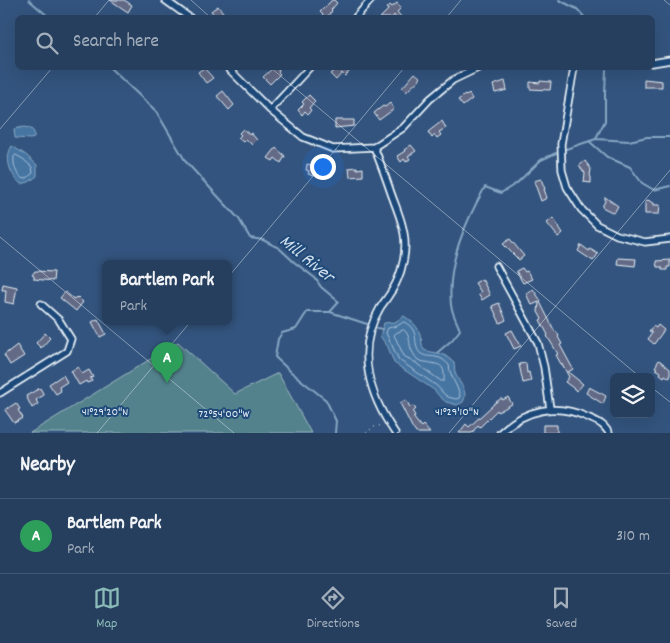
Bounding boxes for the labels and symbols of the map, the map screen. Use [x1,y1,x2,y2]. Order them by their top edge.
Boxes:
your location [310,154,336,180]
water label: Mill River [272,229,341,292]
pin: A [151,342,183,383]
text: 41°29'20"N [82,404,128,421]
text: 41°29'10"N [435,404,479,421]
text: 72°54'00"W [199,406,250,423]

